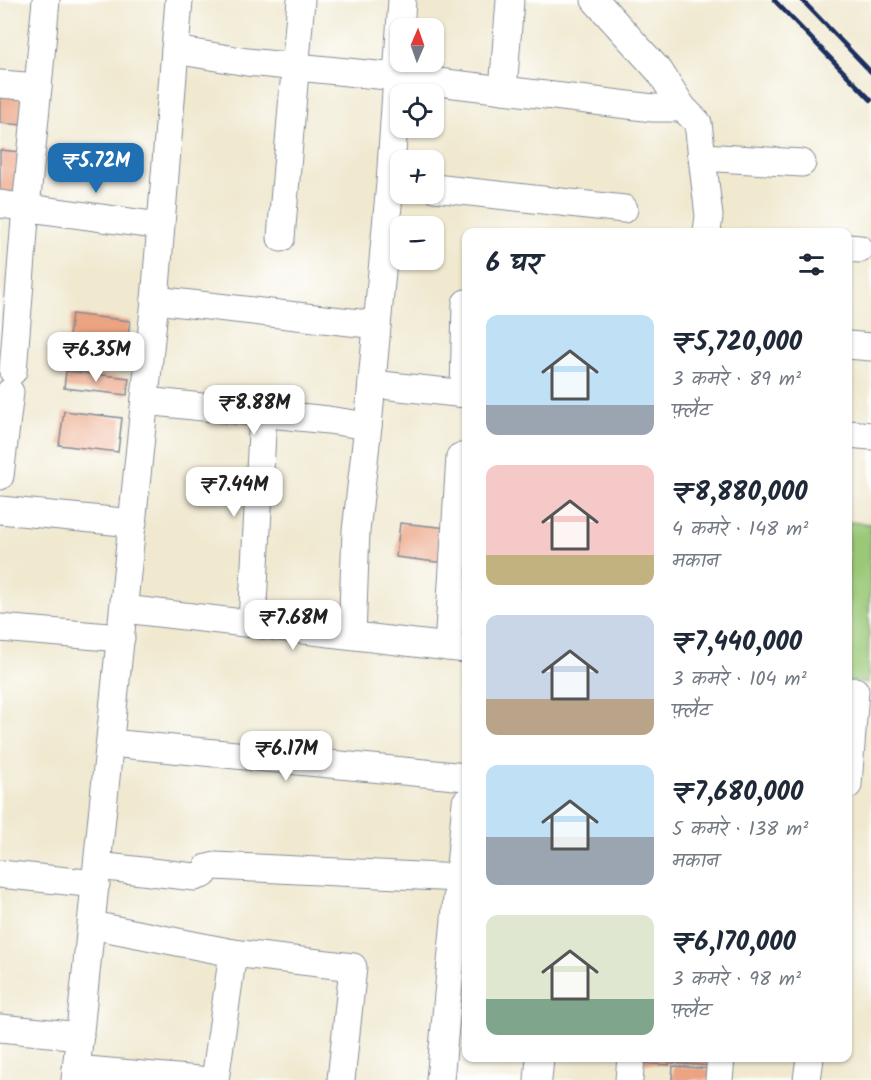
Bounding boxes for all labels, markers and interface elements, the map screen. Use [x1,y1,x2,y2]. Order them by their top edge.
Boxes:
north arrow [390,18,444,72]
map controls [390,18,444,270]
button: locate [390,84,444,138]
pin: ₹5.72M [47,143,145,194]
text: ₹5.72M [62,146,130,178]
button: + [390,150,444,204]
button: − [390,216,444,270]
text: 6 घर [486,243,541,285]
icon: filters [795,248,828,281]
text: ₹5,720,000 [672,322,802,364]
pin: ₹6.35M [47,332,145,383]
text: ₹6.35M [61,335,131,367]
icon: home [534,339,606,411]
text: 3 कमरे · 89 m² [672,364,801,396]
pin: ₹8.88M [205,385,303,436]
text: ₹8.88M [218,388,290,420]
text: फ़्लैट [672,396,710,428]
pin: ₹7.44M [185,467,283,518]
text: ₹7.44M [200,470,268,502]
text: ₹8,880,000 [672,472,808,514]
icon: home [534,489,606,561]
text: 4 कमरे · 148 m² [672,514,808,546]
text: मकान [672,546,719,578]
pin: ₹7.68M [244,600,342,651]
text: ₹7.68M [258,603,328,635]
text: ₹7,440,000 [672,622,802,664]
icon: home [534,639,606,711]
text: 3 कमरे · 104 m² [672,664,807,696]
text: फ़्लैट [672,696,710,728]
pin: ₹6.17M [237,731,335,782]
text: ₹6.17M [254,734,318,766]
text: ₹7,680,000 [672,772,803,814]
icon: home [534,789,606,861]
text: 5 कमरे · 138 m² [672,814,808,846]
text: मकान [672,846,719,878]
text: ₹6,170,000 [672,922,796,964]
icon: home [534,939,606,1011]
text: 3 कमरे · 98 m² [672,964,801,996]
text: फ़्लैट [672,996,710,1028]

